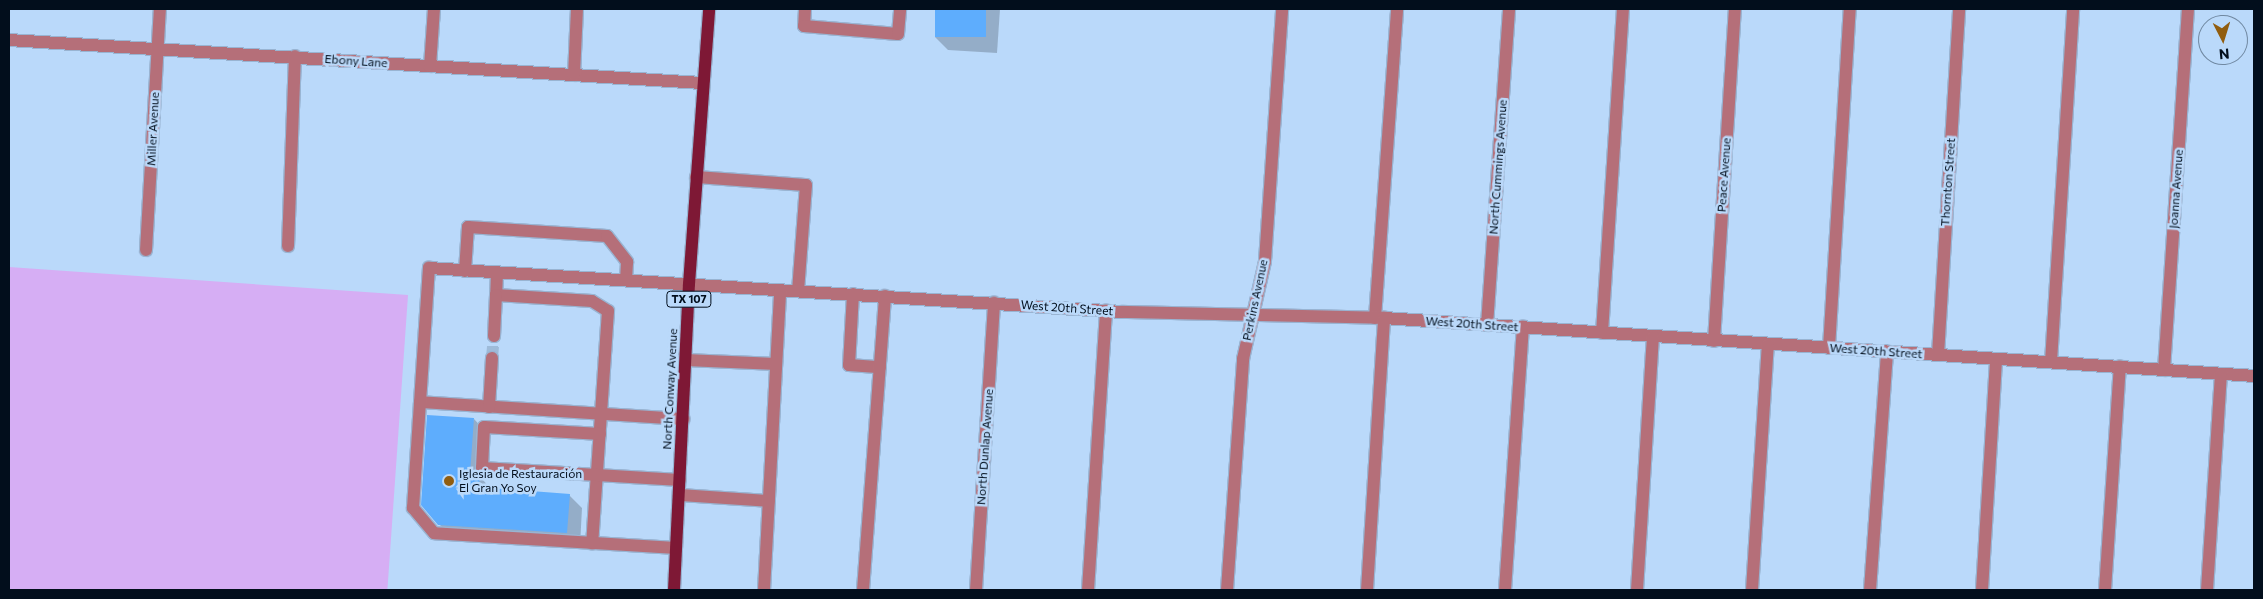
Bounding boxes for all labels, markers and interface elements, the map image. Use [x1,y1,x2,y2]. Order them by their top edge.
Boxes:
north arrow [2198,15,2248,65]
text: N [2218,46,2230,63]
street label: Ebony Lane [324,52,388,70]
street label: Miller Avenue [144,92,162,166]
street label: North Cummings Avenue [1486,99,1510,235]
street label: Peace Avenue [1714,137,1734,213]
street label: Thornton Street [1938,137,1958,227]
street label: Joanna Avenue [2166,149,2186,229]
street label: Perkins Avenue [1239,258,1271,342]
road number: TX 107 [665,290,713,308]
street label: West 20th Street [1020,298,1114,318]
street label: West 20th Street [1425,314,1519,334]
street label: North Conway Avenue [660,328,680,450]
street label: West 20th Street [1829,341,1923,361]
street label: North Dunlap Avenue [974,389,996,505]
place label: Iglesia de Restauración El Gran Yo Soy [459,467,582,495]
marker: Iglesia de Restauración El Gran Yo Soy [443,475,455,487]

